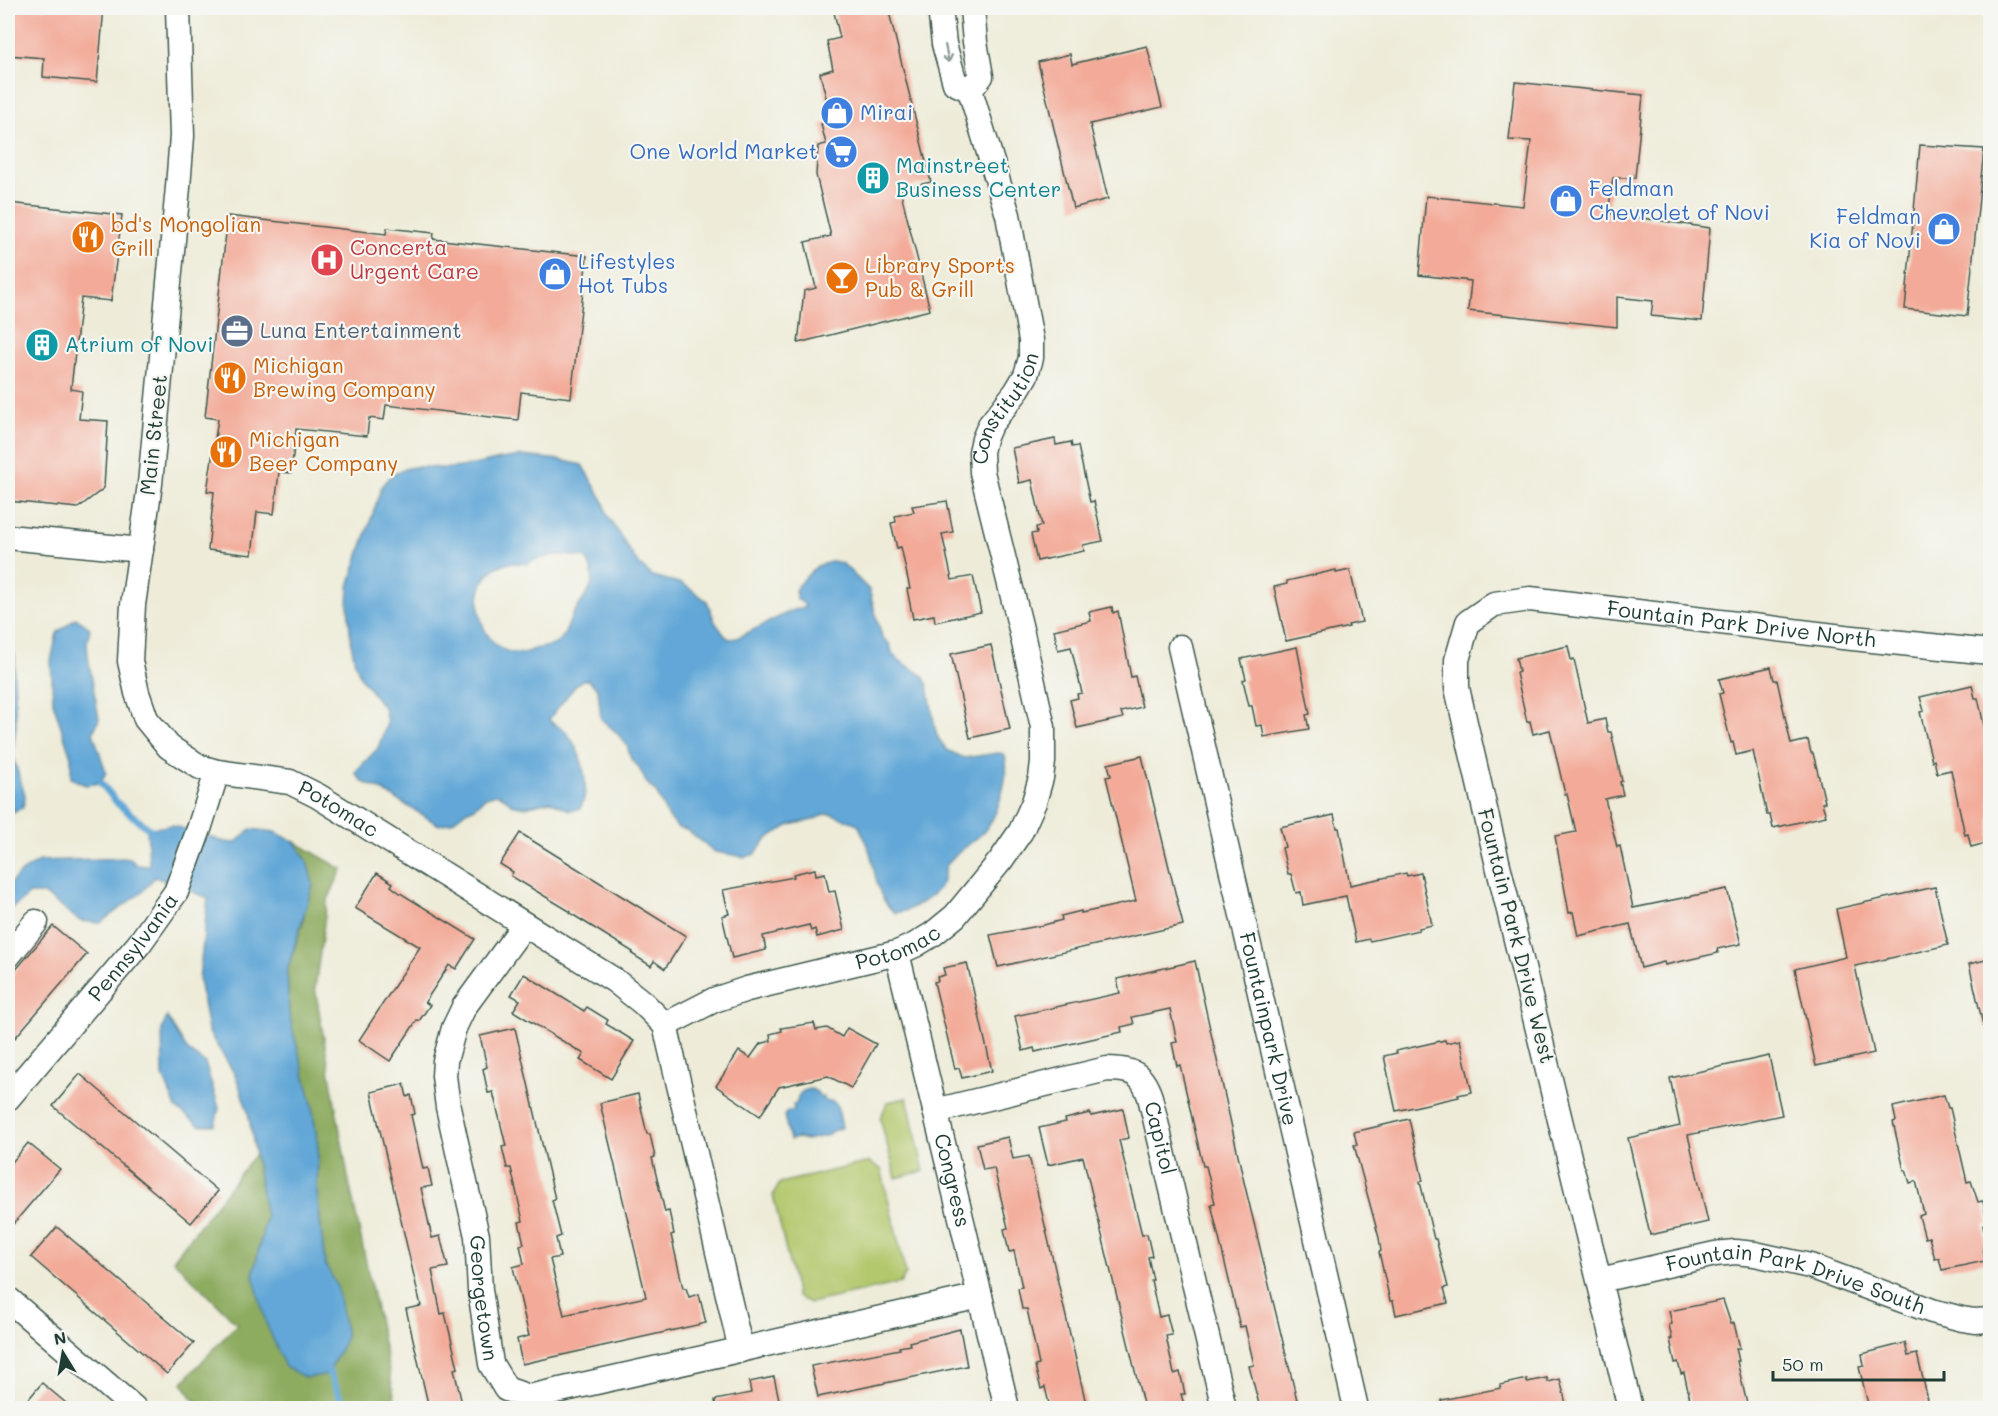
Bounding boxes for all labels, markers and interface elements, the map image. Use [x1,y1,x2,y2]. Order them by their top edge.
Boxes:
one-way arrow [941,44,953,63]
shop icon: Mirai [819,95,855,131]
place label: Mirai [860,98,913,125]
supermarket icon: One World Market [823,134,859,170]
place label: One World Market [630,137,818,164]
place label: Mainstreet Business Center [896,151,1061,202]
building icon: Mainstreet Business Center [855,160,891,196]
place label: Feldman Chevrolet of Novi [1589,174,1770,225]
shop icon: Feldman Chevrolet of Novi [1548,183,1584,219]
place label: Feldman Kia of Novi [1809,202,1921,253]
place label: bd's Mongolian Grill [111,210,261,261]
shop icon: Feldman Kia of Novi [1926,211,1962,247]
restaurant icon: bd's Mongolian Grill [70,219,106,255]
place label: Concerta Urgent Care [350,233,479,284]
hospital icon: Concerta Urgent Care [309,242,345,278]
place label: Lifestyles Hot Tubs [578,247,676,298]
place label: Library Sports Pub & Grill [865,251,1015,302]
shop icon: Lifestyles Hot Tubs [537,256,573,292]
bar icon: Library Sports Pub & Grill [824,260,860,296]
office icon: Luna Entertainment [219,313,255,349]
place label: Luna Entertainment [260,316,461,343]
building icon: Atrium of Novi [24,327,60,363]
place label: Atrium of Novi [65,330,214,357]
street label: Constitution [966,349,1044,465]
place label: Michigan Brewing Company [253,351,436,402]
restaurant icon: Michigan Brewing Company [212,360,248,396]
street label: Main Street [133,373,172,497]
place label: Michigan Beer Company [249,425,398,476]
restaurant icon: Michigan Beer Company [208,434,244,470]
street label: Fountain Park Drive North [1606,593,1877,652]
street label: Potomac [294,773,384,842]
street label: Fountain Park Drive West [1473,805,1562,1066]
street label: Pennsylvania [81,887,183,1006]
street label: Potomac [852,918,945,975]
street label: Fountainpark Drive [1234,929,1305,1128]
street label: Capitol [1139,1098,1183,1177]
street label: Congress [929,1131,978,1230]
street label: Georgetown [465,1234,505,1363]
street label: Fountain Park Drive South [1663,1237,1929,1319]
north arrow [33,1323,93,1383]
text: N [52,1326,68,1349]
scale bar [1773,1344,1944,1382]
text: 50 m [1782,1352,1824,1376]

